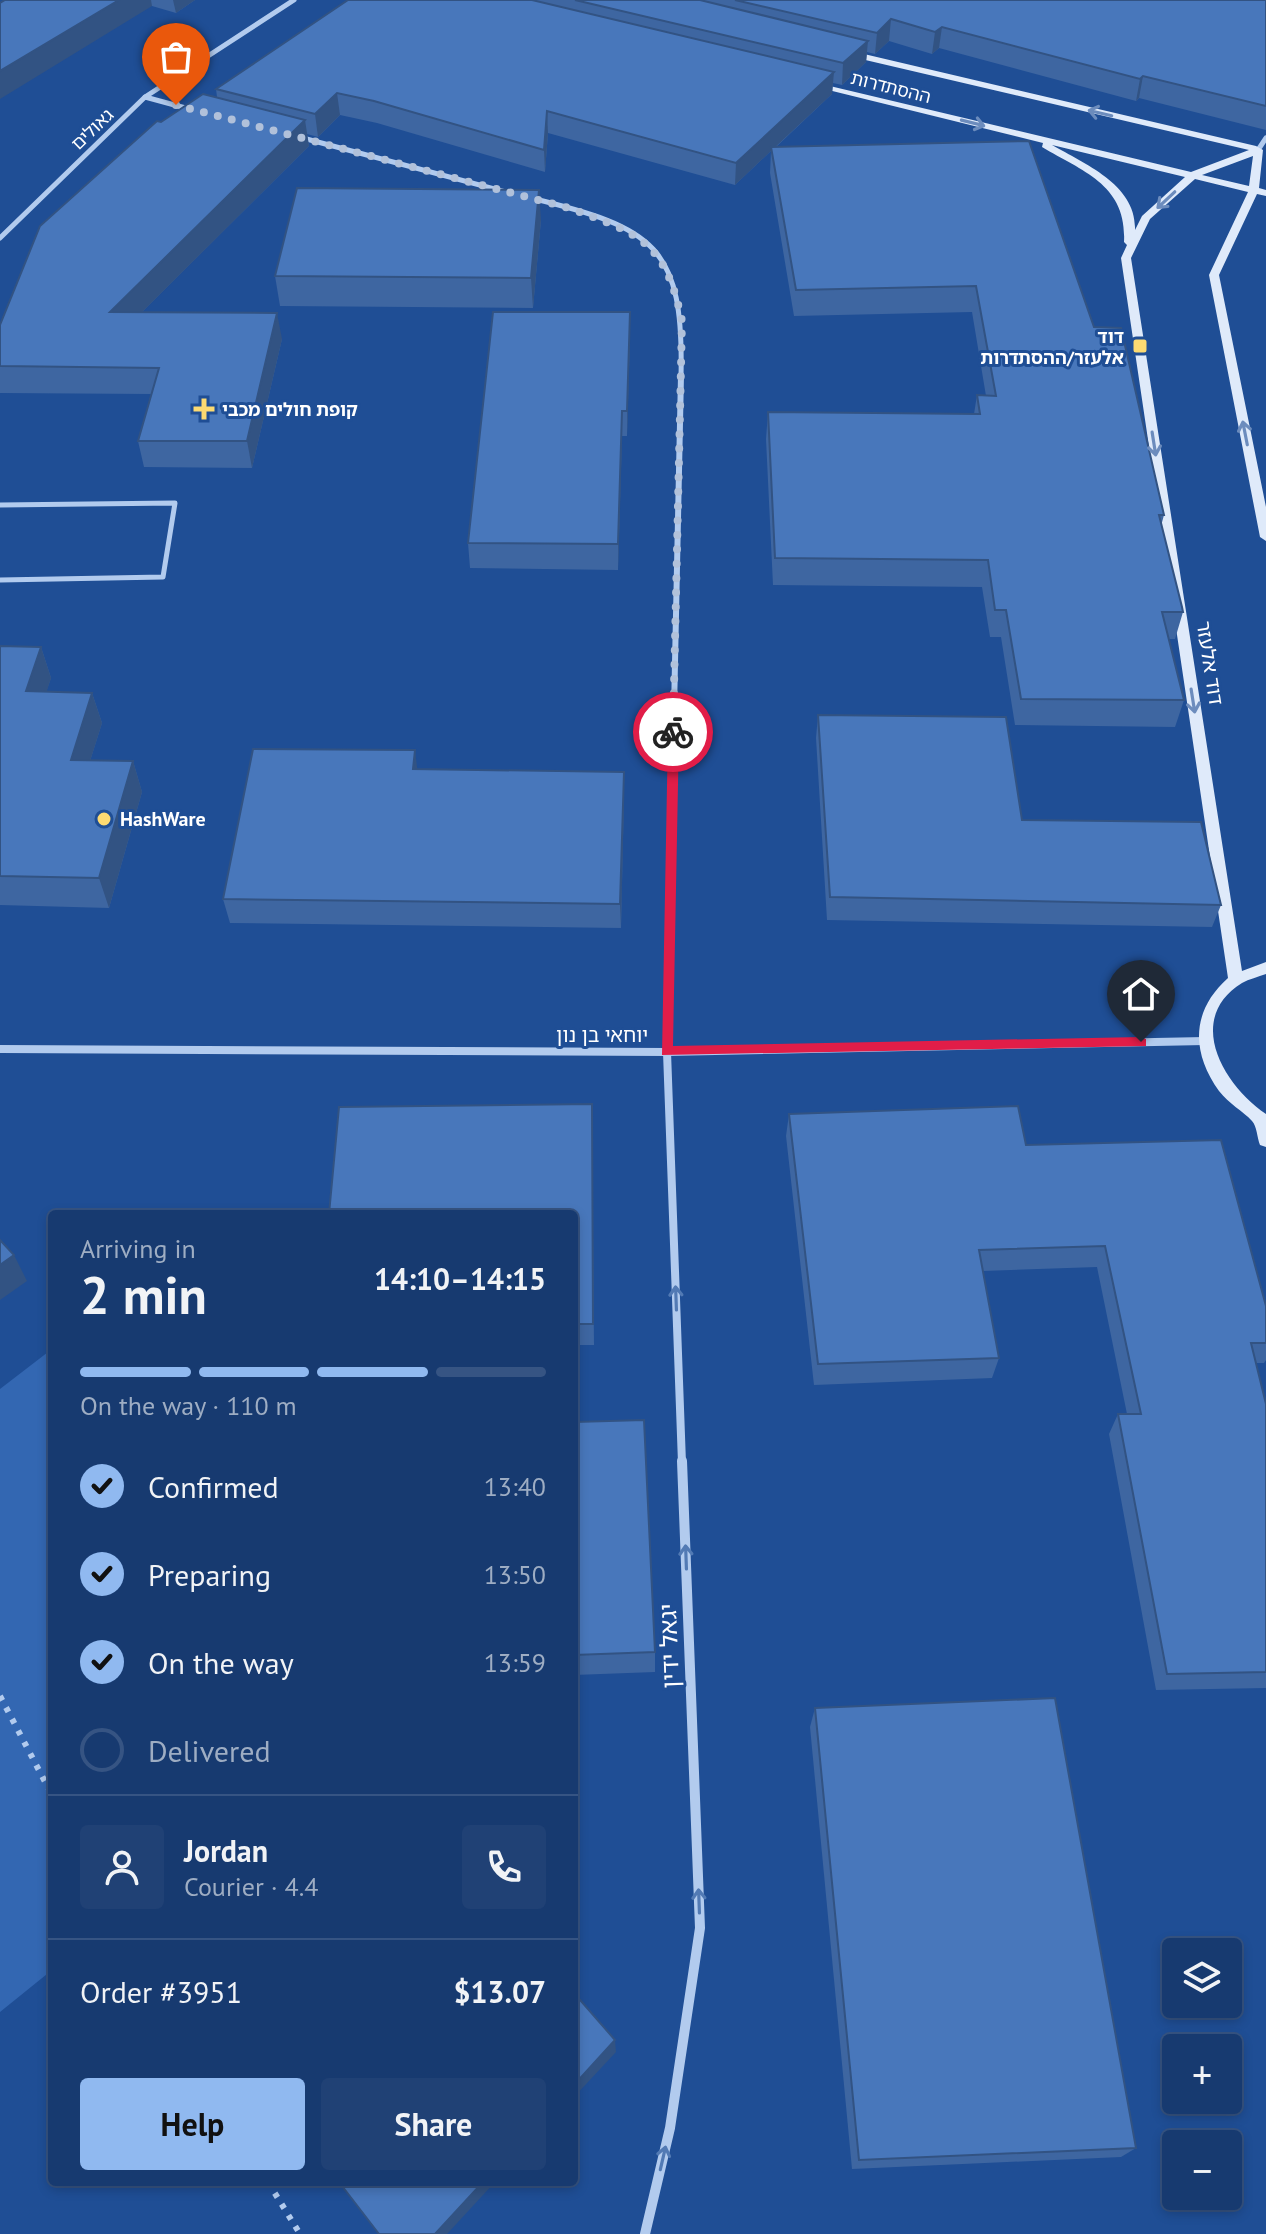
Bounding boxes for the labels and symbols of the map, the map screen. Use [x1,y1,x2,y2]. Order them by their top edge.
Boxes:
pin [142,23,210,105]
street label: ההסתדרות [848,66,934,108]
street label: גאולים [66,103,118,155]
one-way arrow [1087,104,1113,119]
one-way arrow [960,116,986,131]
one-way arrow [1156,190,1176,209]
place label: דוד אלעזר/ההסתדרות [980,325,1124,369]
marker: דוד אלעזר/ההסתדרות [1131,337,1149,355]
marker: קופת חולים מכבי [193,398,215,420]
place label: קופת חולים מכבי [222,398,358,421]
one-way arrow [1237,420,1252,446]
one-way arrow [1147,431,1162,456]
street label: דוד אלעזר [1191,619,1230,707]
one-way arrow [1186,688,1201,713]
courier [633,692,713,772]
place label: HashWare [120,806,206,832]
marker: HashWare [95,810,113,828]
pin [1107,960,1175,1042]
street label: יוחאי בן נון [556,1022,648,1048]
one-way arrow [668,1285,683,1312]
one-way arrow [678,1544,693,1571]
street label: יגאל ידין [652,1603,686,1689]
one-way arrow [691,1888,706,1915]
one-way arrow [656,2146,671,2171]

